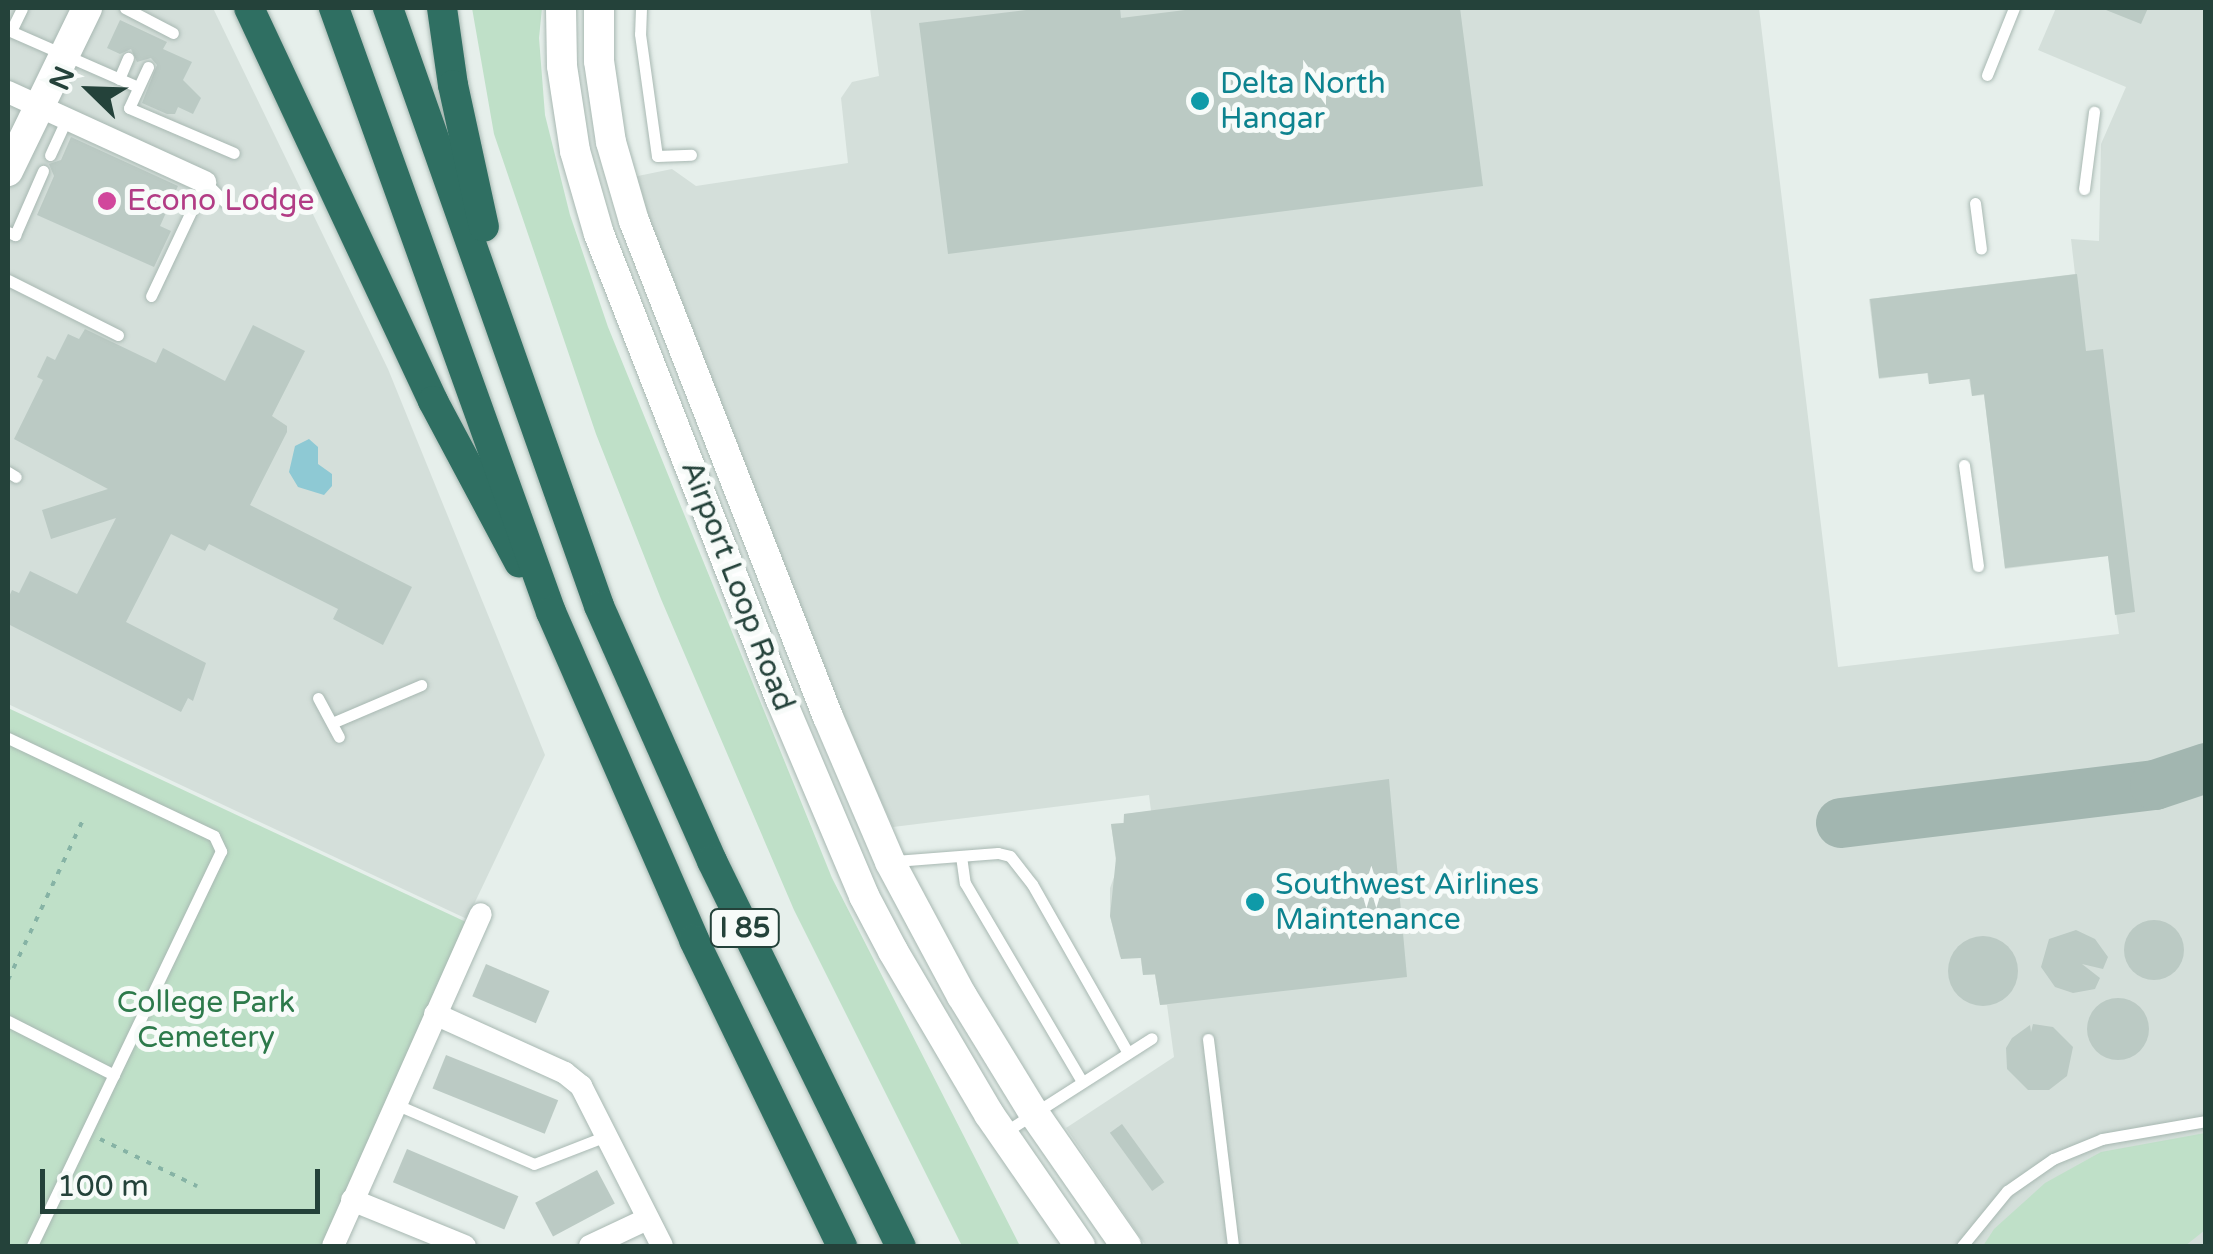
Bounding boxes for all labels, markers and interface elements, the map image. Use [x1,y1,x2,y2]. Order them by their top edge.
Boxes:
north arrow [40,40,140,140]
text: N [42,61,82,95]
place label: Delta North Hangar [1220,66,1386,136]
marker: Delta North Hangar [1189,90,1211,112]
place label: Econo Lodge [127,183,314,219]
marker: Econo Lodge [96,190,118,212]
street label: Airport Loop Road [673,456,801,716]
place label: Southwest Airlines Maintenance [1275,867,1539,938]
marker: Southwest Airlines Maintenance [1244,891,1266,913]
road number: I 85 [708,905,782,951]
park label: College Park Cemetery [117,985,295,1056]
scale bar [45,1149,325,1211]
text: 100 m [57,1168,149,1205]

